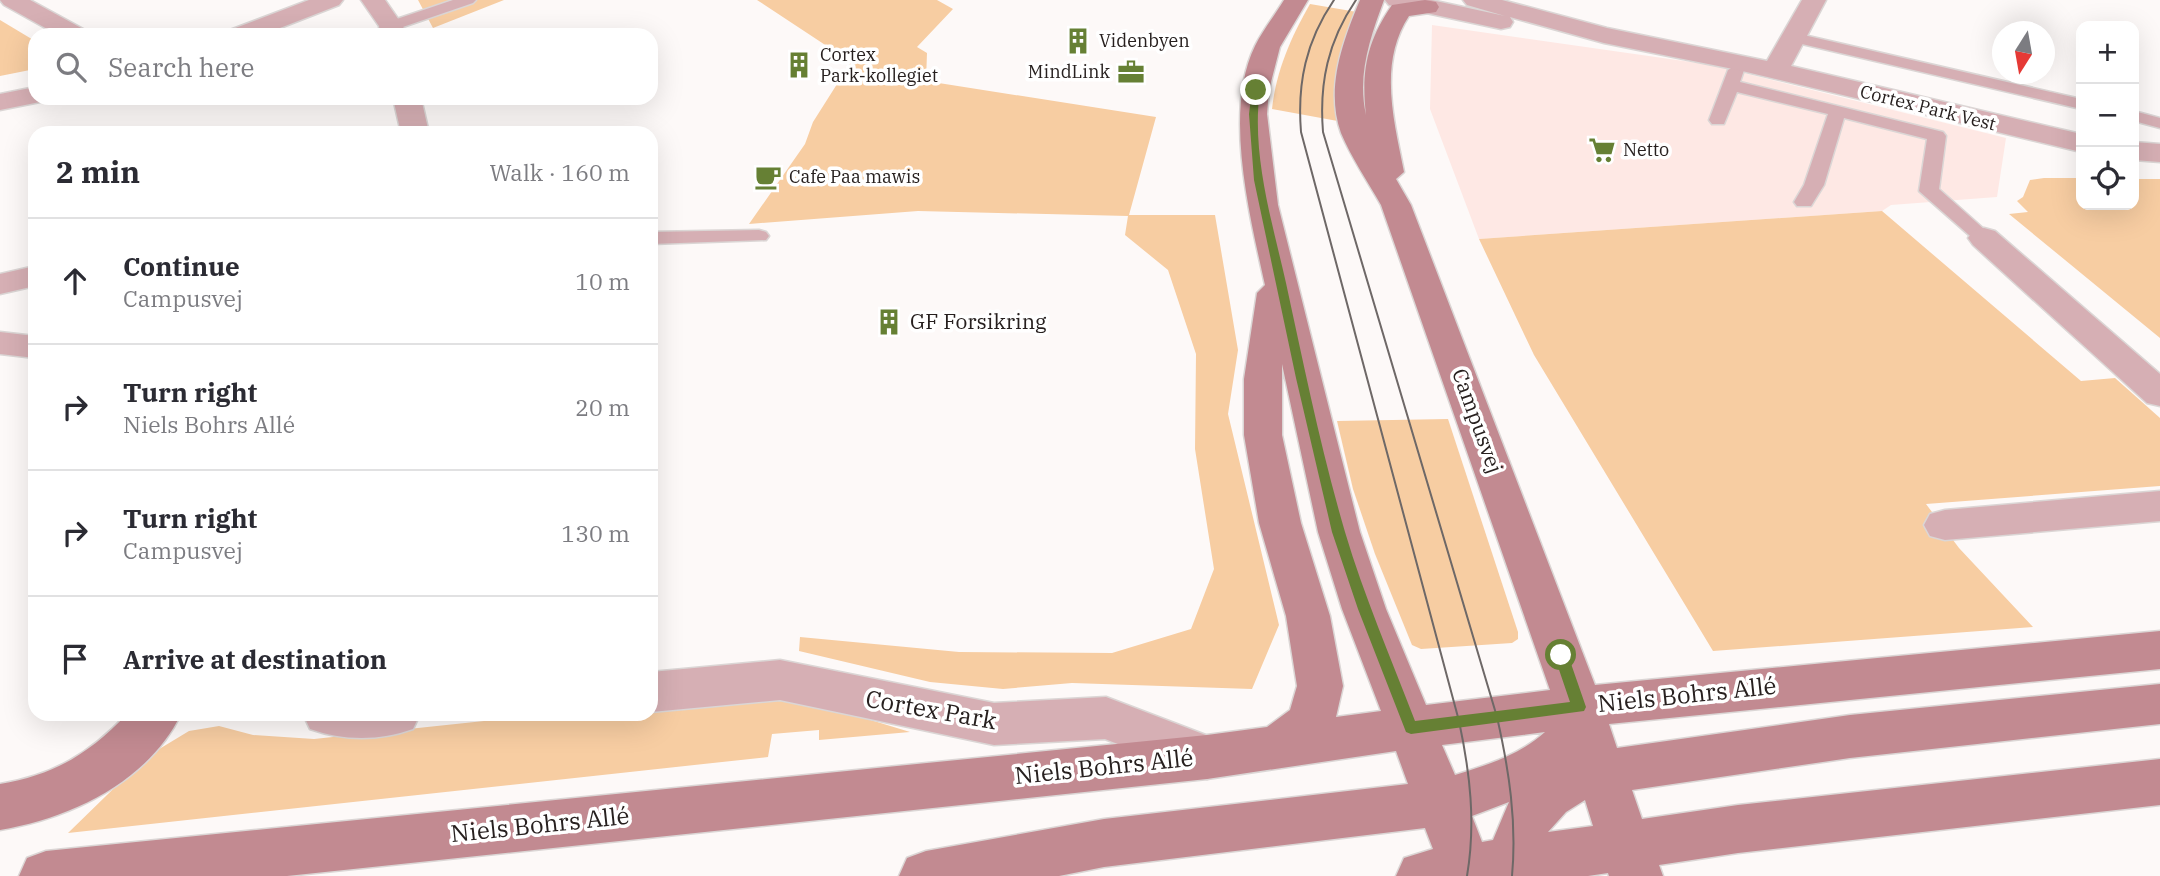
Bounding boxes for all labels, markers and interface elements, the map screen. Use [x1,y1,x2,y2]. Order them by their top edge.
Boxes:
north arrow [1992,21,2055,84]
map controls [2076,21,2139,210]
button: + [2076,21,2139,84]
building icon: Videnbyen [1063,26,1093,56]
search box [28,28,658,105]
place label: Videnbyen [1099,29,1190,52]
place label: Cortex Park-kollegiet [820,43,938,87]
icon: search [52,48,90,86]
text: Search here [108,50,254,84]
building icon: Cortex Park-kollegiet [784,50,814,80]
office icon: MindLink [1116,57,1146,87]
place label: MindLink [1028,60,1110,83]
route end [1240,74,1271,105]
street label: Cortex Park Vest [1858,80,1998,135]
button: − [2076,84,2139,147]
supermarket icon: Netto [1587,135,1617,165]
place label: Netto [1623,138,1669,161]
button: locate [2076,147,2139,210]
text: 2 min [56,152,140,191]
text: Walk · 160 m [489,157,630,187]
cafe icon: Cafe Paa mawis [753,162,783,192]
place label: Cafe Paa mawis [789,165,920,188]
text: Continue [123,249,240,283]
icon: ahead [56,262,94,300]
text: 10 m [575,266,630,296]
text: Campusvej [123,283,243,313]
building icon: GF Forsikring [874,307,904,337]
place label: GF Forsikring [910,307,1047,335]
street label: Campusvej [1446,364,1510,477]
text: Turn right [123,375,257,409]
icon: right [56,388,94,426]
text: 20 m [575,392,630,422]
text: Niels Bohrs Allé [123,409,295,439]
text: Turn right [123,501,257,535]
icon: right [56,514,94,552]
text: 130 m [561,518,630,548]
text: Campusvej [123,535,243,565]
route start [1545,639,1576,670]
icon: arrive [56,640,94,678]
text: Arrive at destination [123,642,387,676]
street label: Niels Bohrs Allé [1596,669,1778,719]
street label: Cortex Park [863,682,999,736]
street label: Niels Bohrs Allé [1013,741,1195,791]
street label: Niels Bohrs Allé [449,799,631,849]

